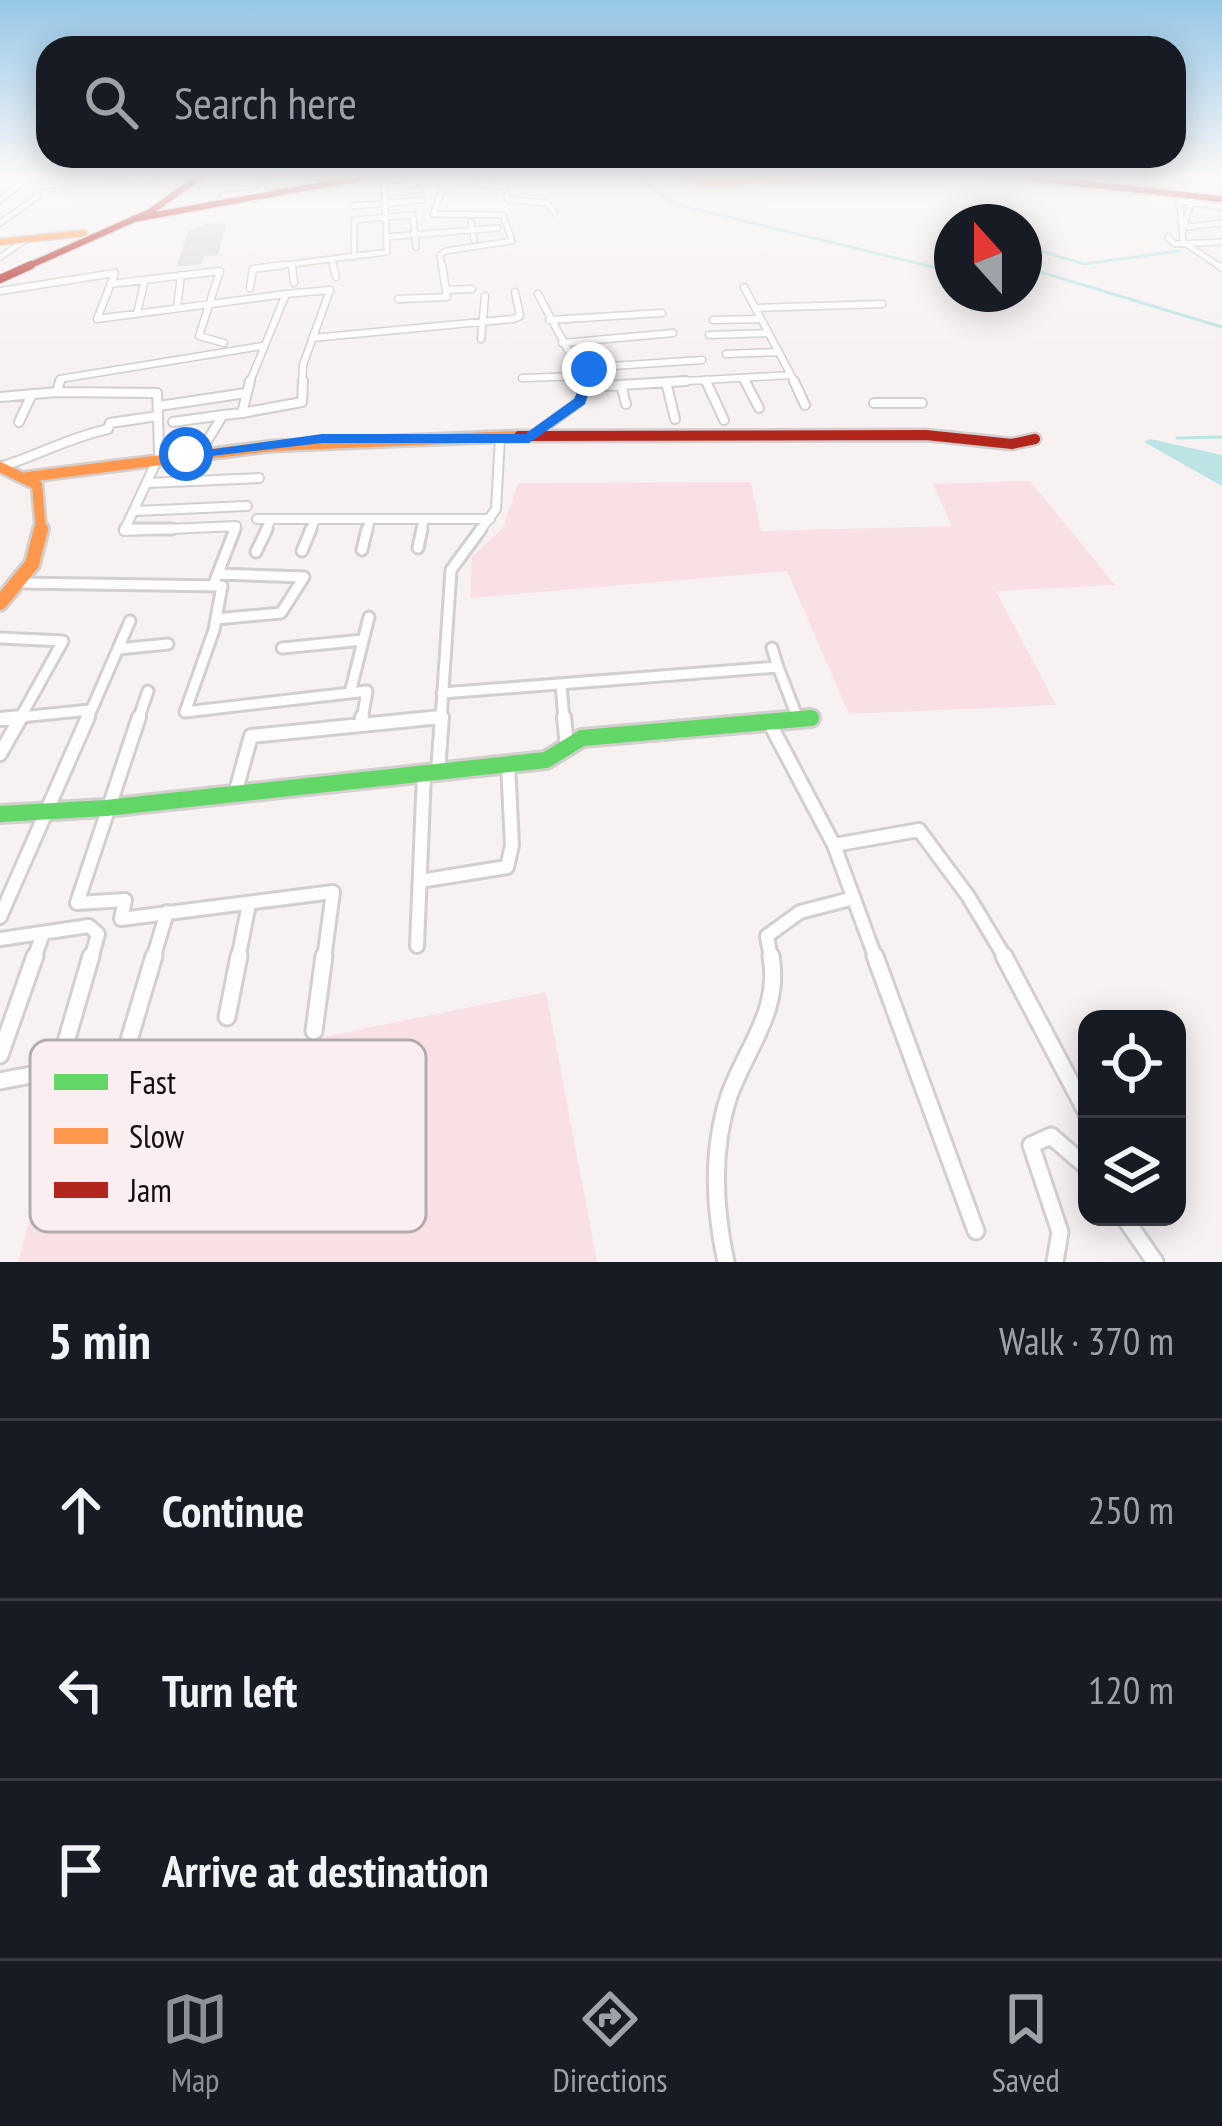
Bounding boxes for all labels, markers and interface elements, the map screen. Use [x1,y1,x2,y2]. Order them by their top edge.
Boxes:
search box [36,36,1186,168]
icon: search [78,69,144,135]
text: Search here [174,73,357,131]
north arrow [934,204,1042,312]
route end [562,342,616,396]
route start [159,427,213,481]
map controls [1078,1010,1186,1226]
button: locate [1078,1010,1186,1118]
legend [30,1040,426,1232]
text: Fast [129,1060,176,1103]
text: Slow [129,1114,185,1157]
button: layers [1078,1118,1186,1226]
text: Jam [128,1168,172,1211]
text: 5 min [48,1307,151,1373]
text: Walk · 370 m [999,1315,1174,1366]
icon: ahead [48,1477,114,1543]
text: Continue [162,1481,304,1539]
text: 250 m [1088,1484,1174,1535]
icon: left [48,1657,114,1723]
text: Turn left [162,1661,297,1719]
text: 120 m [1088,1664,1174,1715]
icon: arrive [48,1837,114,1903]
text: Arrive at destination [162,1841,489,1899]
tab: Map [162,1986,228,2101]
tab: Directions [553,1986,667,2101]
tab: Saved [992,1986,1060,2101]

